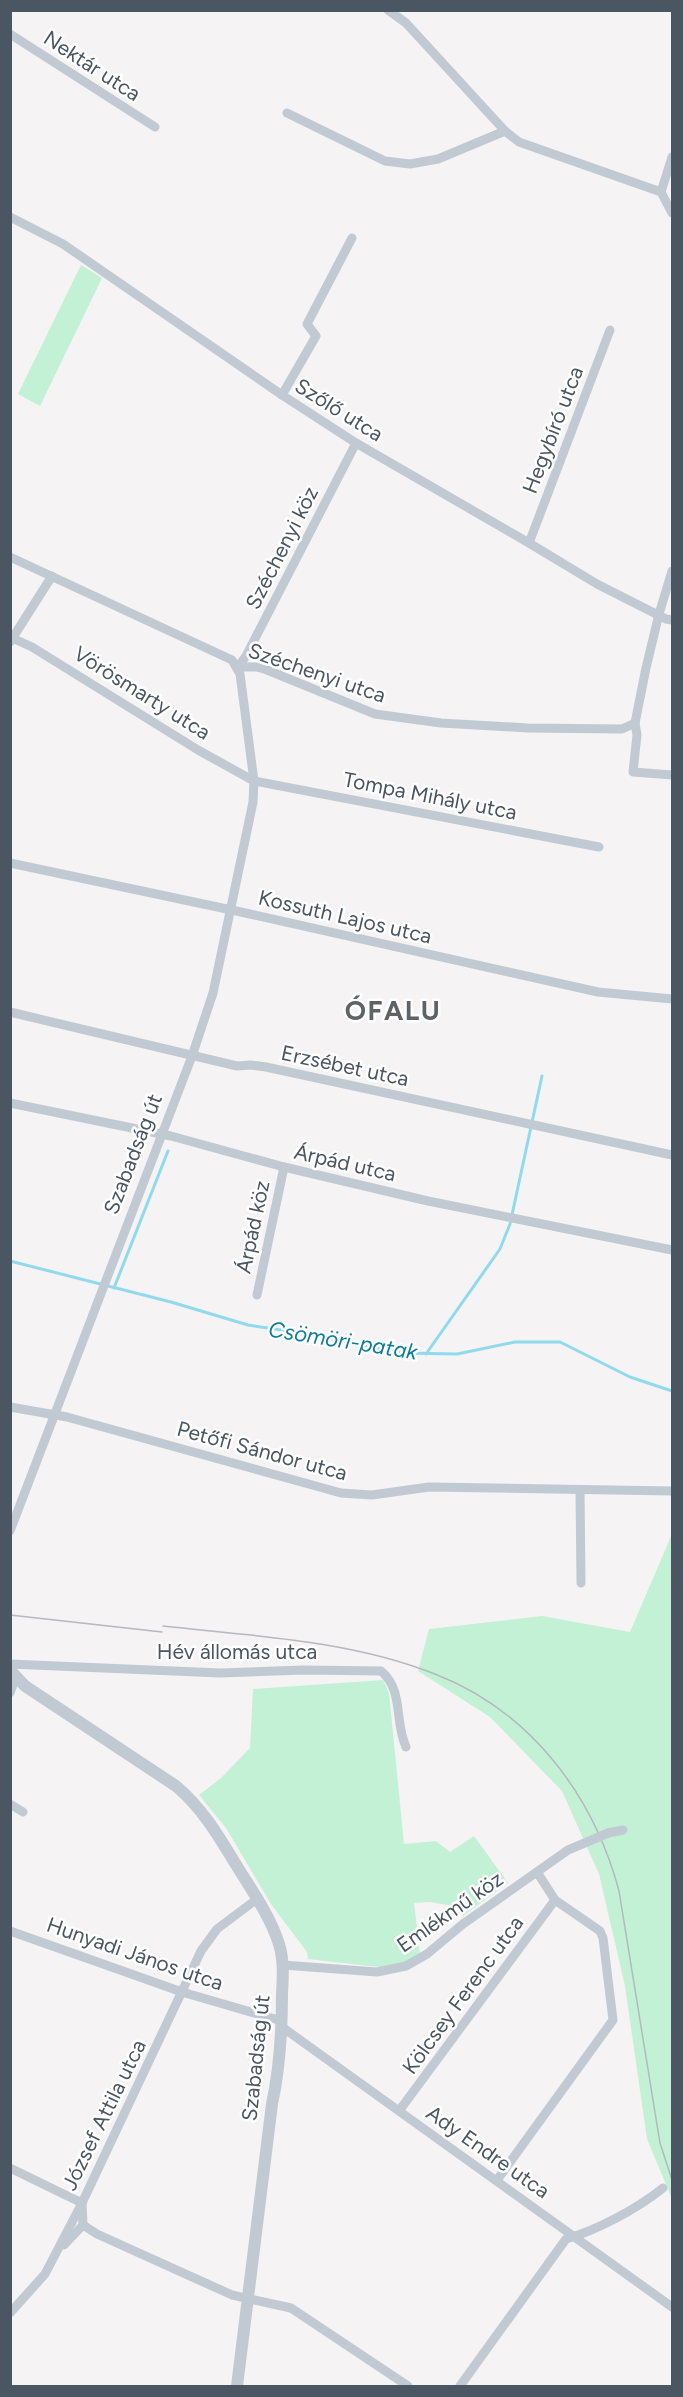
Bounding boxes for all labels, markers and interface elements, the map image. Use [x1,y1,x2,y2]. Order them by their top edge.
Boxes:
street label: Nektár utca [39,25,145,106]
street label: Hegybíró utca [517,363,588,497]
street label: Szőlő utca [291,373,388,446]
street label: Széchenyi köz [240,482,323,613]
street label: Széchenyi utca [245,637,389,708]
street label: Vörösmarty utca [69,641,215,745]
street label: Tompa Mihály utca [341,766,519,825]
street label: Kossuth Lajos utca [256,884,434,949]
district label: ÓFALU [345,994,441,1027]
street label: Erzsébet utca [279,1040,411,1091]
street label: Szabadság út [98,1090,167,1218]
street label: Árpád utca [292,1139,398,1186]
street label: Árpád köz [230,1178,275,1276]
water label: Csömöri-patak [267,1315,421,1366]
street label: Petőfi Sándor utca [174,1416,350,1485]
street label: Hév állomás utca [157,1639,317,1664]
street label: Emlékmű köz [392,1866,508,1957]
street label: Kölcsey Ferenc utca [397,1911,528,2079]
street label: Hunyadi János utca [44,1912,227,1995]
street label: Szabadság út [236,1993,275,2122]
street label: József Attila utca [56,2035,151,2194]
street label: Ady Endre utca [422,2100,555,2203]

